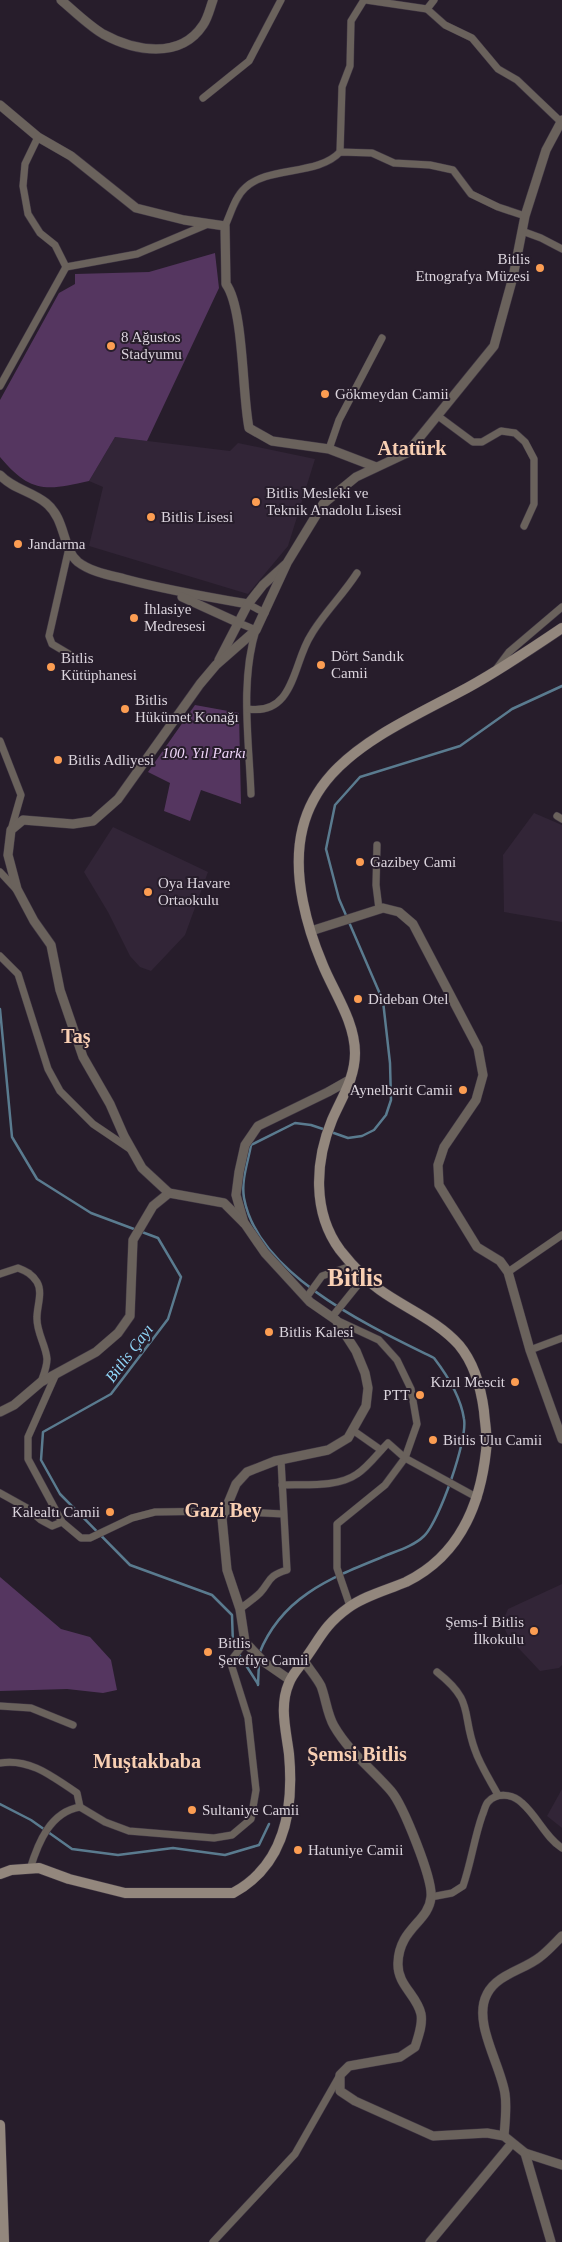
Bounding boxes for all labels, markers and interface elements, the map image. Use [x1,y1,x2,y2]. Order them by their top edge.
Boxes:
place label: Bitlis Etnografya Müzesi [415,251,530,284]
marker: Bitlis Etnografya Müzesi [534,262,546,274]
place label: 8 Ağustos Stadyumu [121,329,182,362]
marker: 8 Ağustos Stadyumu [105,340,117,352]
place label: Gökmeydan Camii [335,386,449,402]
marker: Gökmeydan Camii [319,388,331,400]
district label: Atatürk [378,437,447,459]
place label: Bitlis Mesleki ve Teknik Anadolu Lisesi [266,485,402,518]
marker: Bitlis Mesleki ve Teknik Anadolu Lisesi [250,496,262,508]
place label: Bitlis Lisesi [161,509,233,525]
marker: Bitlis Lisesi [145,511,157,523]
place label: Jandarma [28,536,86,552]
marker: Jandarma [12,538,24,550]
place label: İhlasiye Medresesi [144,601,206,634]
marker: İhlasiye Medresesi [128,612,140,624]
place label: Dört Sandık Camii [331,648,404,681]
place label: Bitlis Kütüphanesi [61,650,137,683]
marker: Dört Sandık Camii [315,659,327,671]
marker: Bitlis Kütüphanesi [45,661,57,673]
place label: Bitlis Hükümet Konağı [135,692,239,725]
marker: Bitlis Hükümet Konağı [119,703,131,715]
park label: 100. Yıl Parkı [162,745,246,761]
place label: Bitlis Adliyesi [68,752,154,768]
marker: Bitlis Adliyesi [52,754,64,766]
place label: Gazibey Cami [370,854,456,870]
marker: Gazibey Cami [354,856,366,868]
place label: Oya Havare Ortaokulu [158,875,230,908]
marker: Oya Havare Ortaokulu [142,886,154,898]
place label: Dideban Otel [368,991,448,1007]
marker: Dideban Otel [352,993,364,1005]
district label: Taş [61,1025,91,1048]
place label: Aynelbarit Camii [350,1082,453,1098]
marker: Aynelbarit Camii [457,1084,469,1096]
district label: Bitlis [327,1264,383,1291]
water label: Bitlis Çayı [102,1321,157,1386]
place label: Bitlis Kalesi [279,1324,354,1340]
marker: Bitlis Kalesi [263,1326,275,1338]
place label: Kızıl Mescit [430,1374,506,1390]
marker: Kızıl Mescit [509,1376,521,1388]
place label: PTT [383,1387,410,1403]
marker: PTT [414,1389,426,1401]
place label: Bitlis Ulu Camii [443,1432,542,1448]
marker: Bitlis Ulu Camii [427,1434,439,1446]
district label: Gazi Bey [184,1499,262,1522]
place label: Kalealtı Camii [12,1504,100,1520]
marker: Kalealtı Camii [104,1506,116,1518]
place label: Şems-İ Bitlis İlkokulu [445,1614,524,1647]
marker: Şems-İ Bitlis İlkokulu [528,1625,540,1637]
place label: Bitlis Şerefiye Camii [218,1635,308,1668]
marker: Bitlis Şerefiye Camii [202,1646,214,1658]
district label: Şemsi Bitlis [307,1743,407,1766]
district label: Muştakbaba [93,1750,201,1773]
place label: Sultaniye Camii [202,1802,299,1818]
marker: Sultaniye Camii [186,1804,198,1816]
place label: Hatuniye Camii [308,1842,403,1858]
marker: Hatuniye Camii [292,1844,304,1856]

